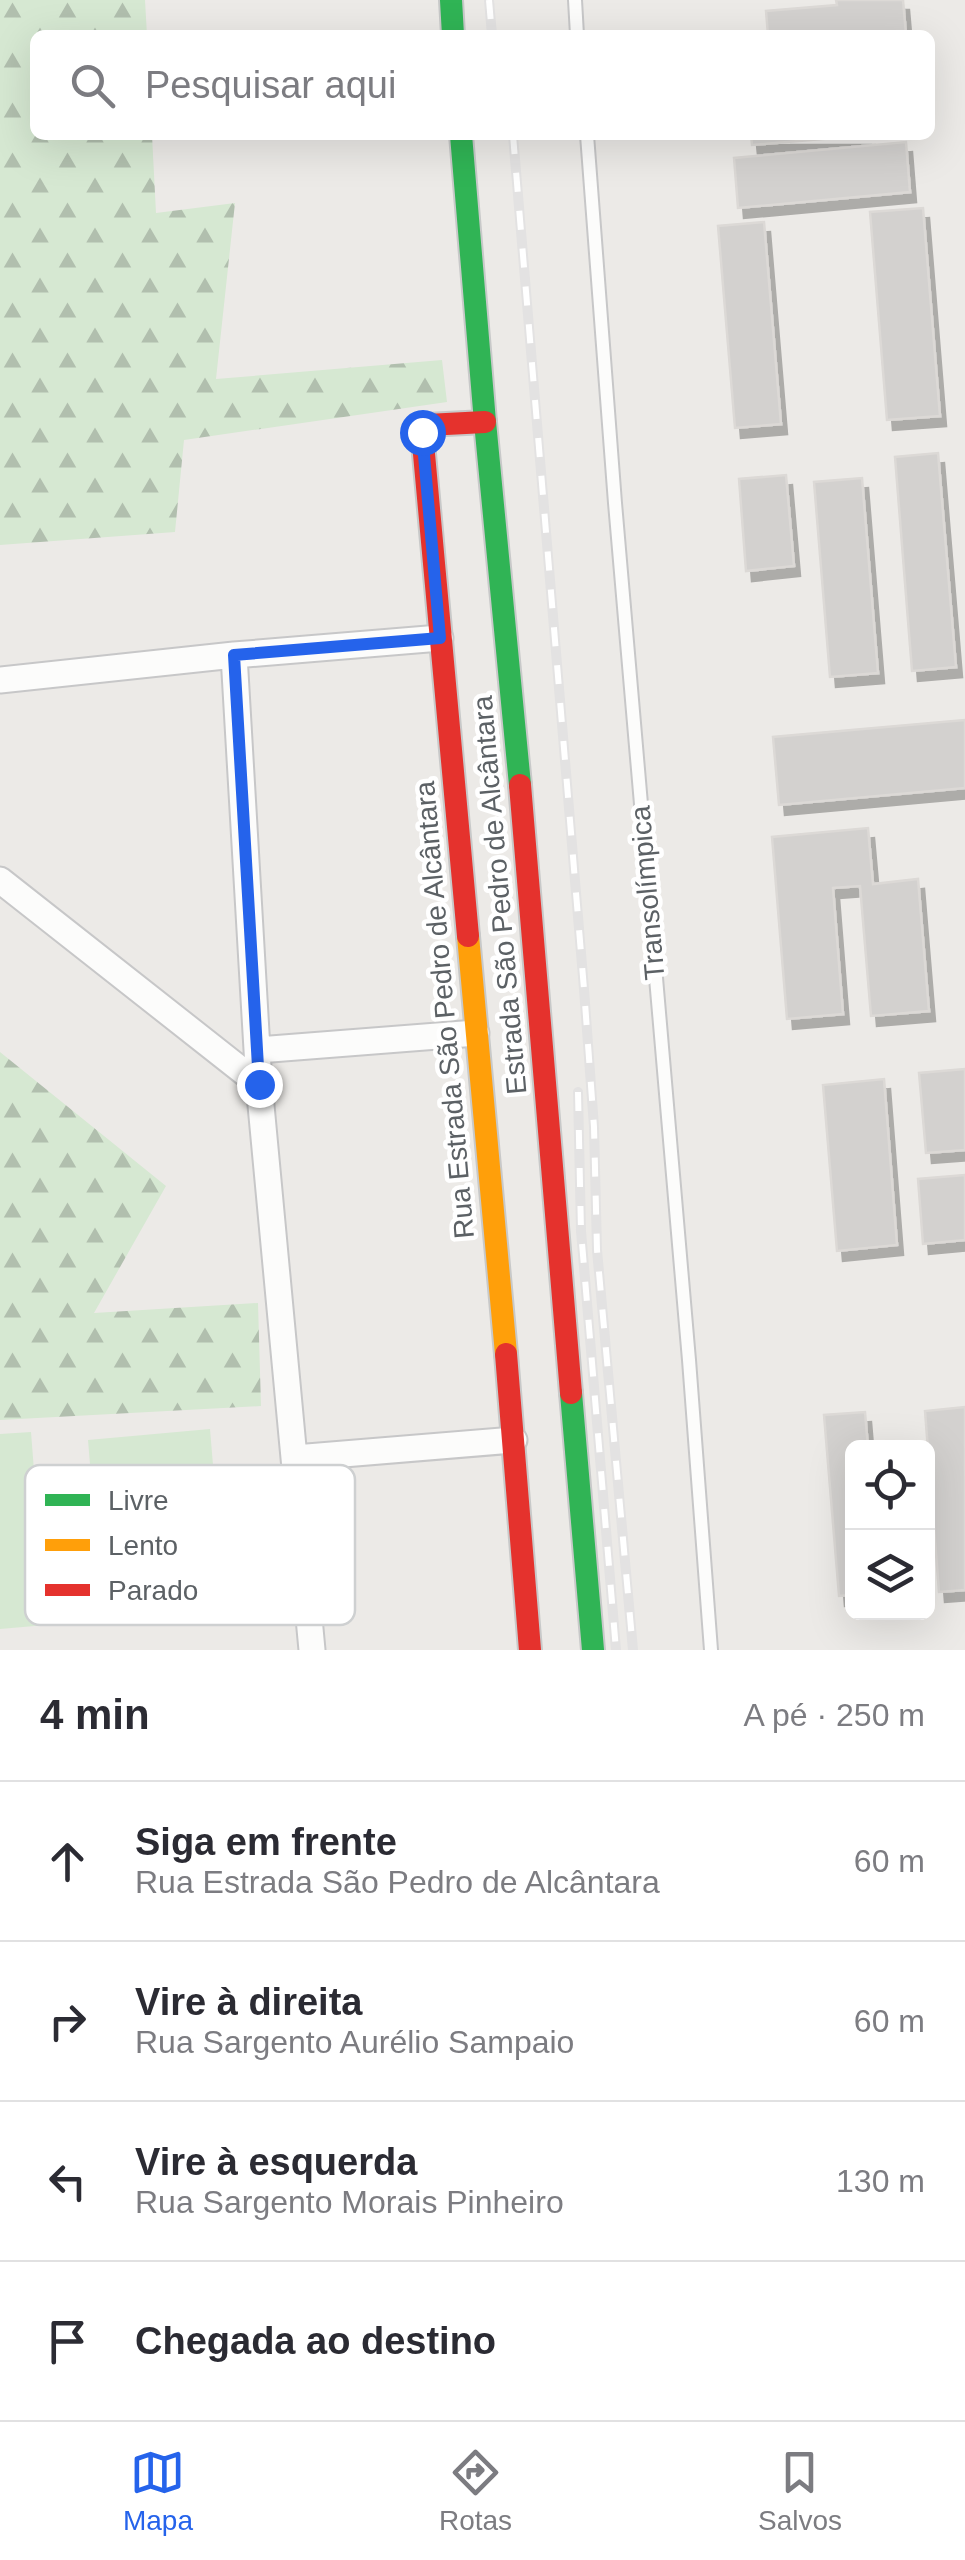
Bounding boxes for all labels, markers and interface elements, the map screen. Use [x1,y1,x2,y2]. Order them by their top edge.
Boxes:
search box [30,30,935,140]
icon: search [65,58,120,113]
text: Pesquisar aqui [145,64,396,106]
route start [400,410,446,456]
street label: Estrada São Pedro de Alcântara [467,694,532,1096]
street label: Rua Estrada São Pedro de Alcântara [409,779,480,1240]
street label: Transolímpica [624,804,671,981]
route end [237,1062,283,1108]
map controls [845,1440,935,1620]
button: locate [845,1440,935,1530]
legend [25,1465,355,1625]
text: Livre [108,1485,169,1516]
text: Lento [108,1530,178,1561]
button: layers [845,1530,935,1620]
text: Parado [108,1575,198,1606]
text: 4 min [40,1691,150,1738]
text: A pé · 250 m [744,1697,925,1733]
text: Siga em frente [135,1821,397,1863]
icon: ahead [40,1834,95,1889]
text: 60 m [854,1843,925,1879]
text: Rua Estrada São Pedro de Alcântara [135,1864,660,1900]
text: Vire à direita [135,1981,362,2023]
icon: right [40,1994,95,2049]
text: 60 m [854,2003,925,2039]
text: Rua Sargento Aurélio Sampaio [135,2024,574,2060]
text: Vire à esquerda [135,2141,417,2183]
icon: left [40,2154,95,2209]
text: 130 m [836,2163,925,2199]
text: Rua Sargento Morais Pinheiro [135,2184,564,2220]
icon: arrive [40,2314,95,2369]
text: Chegada ao destino [135,2320,496,2362]
tab: Mapa [123,2445,193,2537]
tab: Rotas [439,2445,512,2537]
tab: Salvos [758,2445,842,2537]

